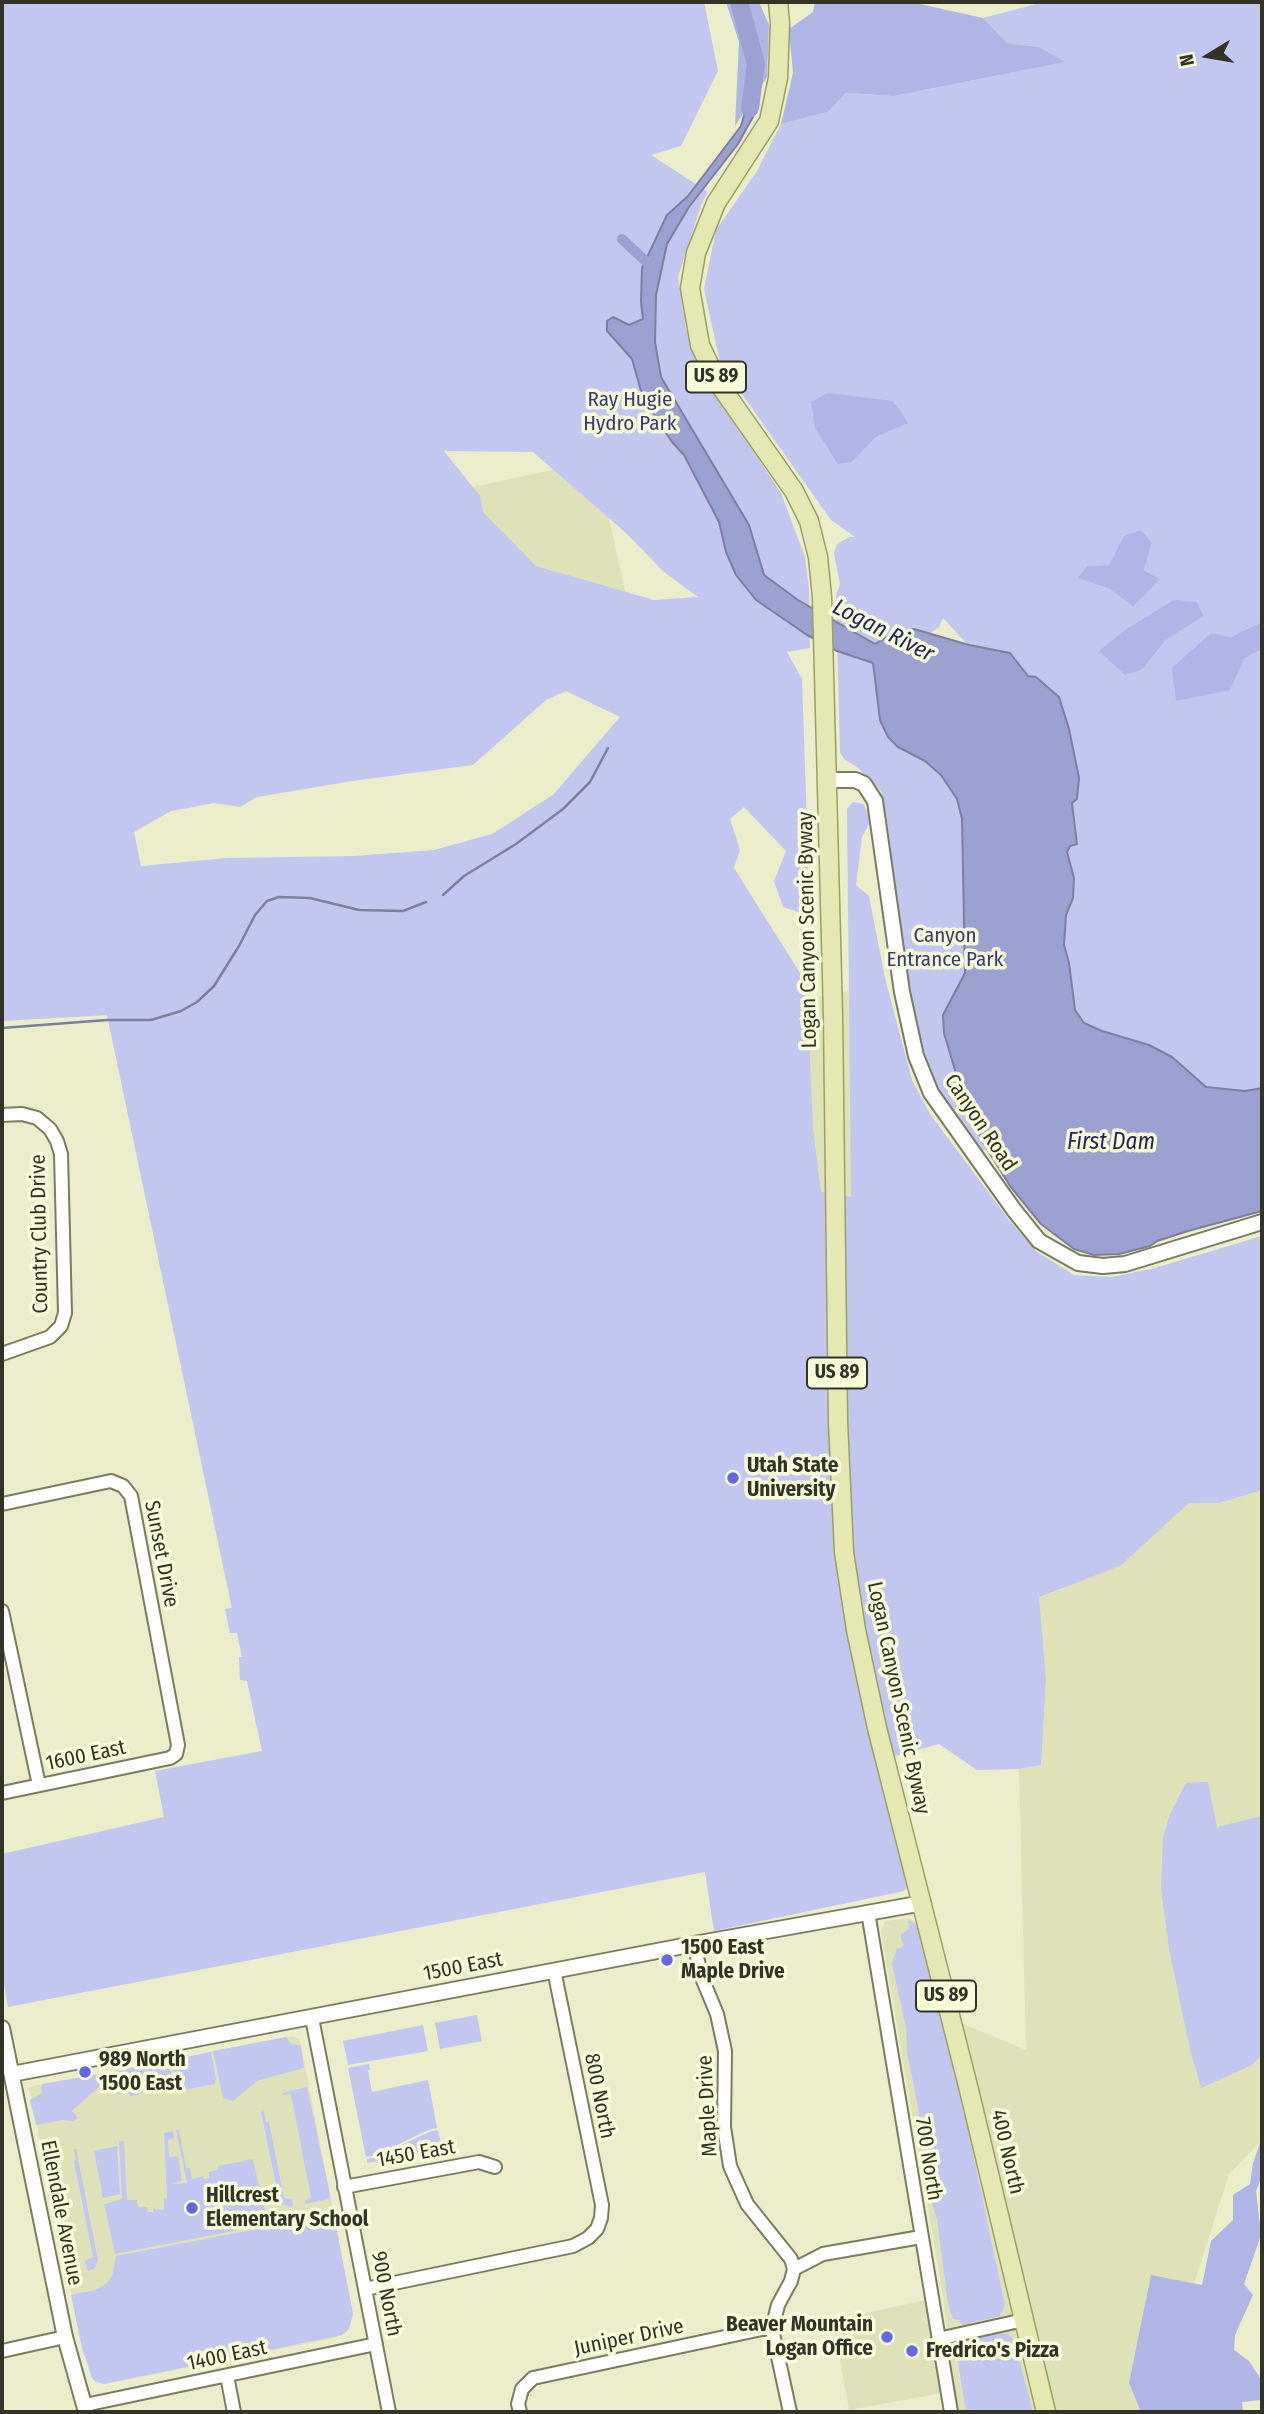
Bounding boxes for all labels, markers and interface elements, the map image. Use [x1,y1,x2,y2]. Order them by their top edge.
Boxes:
north arrow [1173,21,1243,91]
text: N [1175,52,1199,68]
road number: US 89 [686,362,746,392]
park label: Ray Hugie Hydro Park [583,387,677,437]
water label: Logan River [828,594,938,668]
street label: Logan Canyon Scenic Byway [793,811,823,1049]
park label: Canyon Entrance Park [887,923,1003,973]
street label: Canyon Road [938,1070,1022,1176]
water label: First Dam [1067,1129,1155,1157]
street label: Country Club Drive [26,1154,54,1314]
road number: US 89 [807,1358,867,1388]
place label: Utah State University [747,1453,838,1503]
marker: Utah State University [725,1470,741,1486]
street label: Sunset Drive [138,1499,184,1609]
street label: Logan Canyon Scenic Byway [861,1579,935,1817]
street label: 1600 East [44,1735,128,1777]
place label: 1500 East Maple Drive [681,1935,785,1985]
street label: 1500 East [421,1947,505,1987]
marker: 1500 East Maple Drive [659,1952,675,1968]
road number: US 89 [916,1980,976,2012]
place label: 989 North 1500 East [99,2047,186,2097]
street label: 800 North [578,2051,620,2141]
street label: Maple Drive [693,2055,723,2157]
marker: 989 North 1500 East [77,2064,93,2080]
street label: 400 North [985,2107,1029,2197]
street label: 700 North [909,2115,947,2203]
street label: 1450 East [375,2135,457,2173]
street label: Ellendale Avenue [35,2138,87,2288]
place label: Hillcrest Elementary School [206,2183,369,2233]
marker: Hillcrest Elementary School [184,2200,200,2216]
street label: 900 North [365,2249,407,2339]
place label: Beaver Mountain Logan Office [726,2312,873,2362]
street label: Juniper Drive [572,2314,686,2362]
marker: Beaver Mountain Logan Office [879,2329,895,2345]
street label: 1400 East [185,2335,269,2377]
place label: Fredrico's Pizza [926,2338,1059,2364]
marker: Fredrico's Pizza [904,2343,920,2359]

